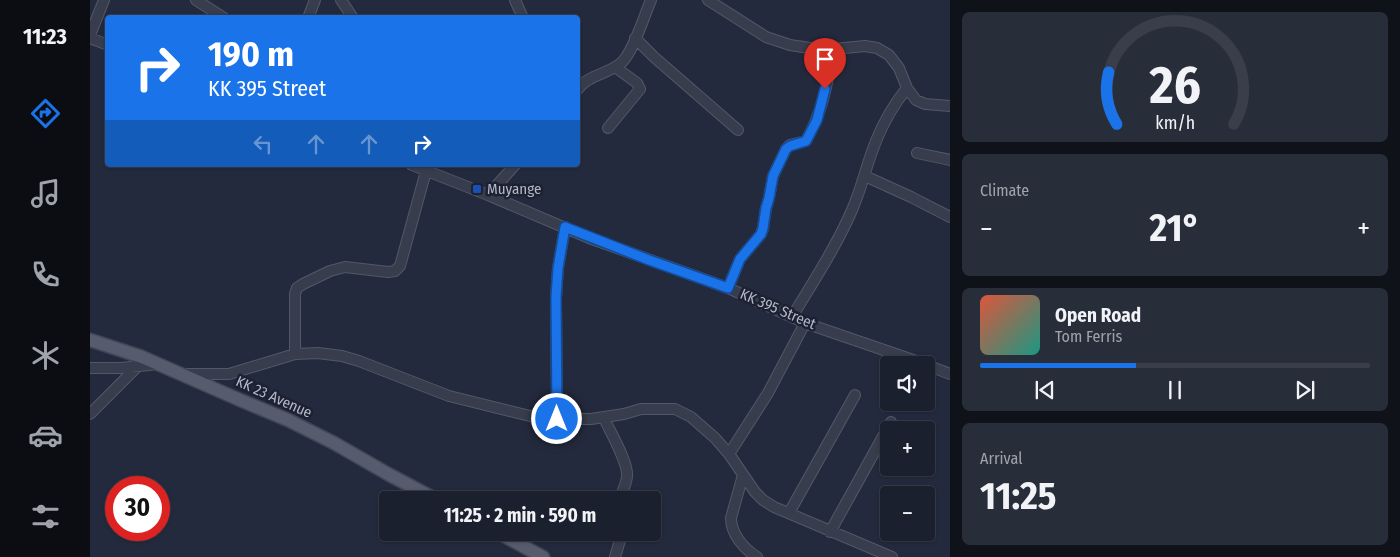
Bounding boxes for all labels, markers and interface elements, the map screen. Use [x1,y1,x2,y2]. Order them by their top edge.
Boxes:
text: 11:23 [23,23,67,50]
text: 190 m [208,33,294,75]
icon: right [125,35,190,100]
pin [804,38,846,89]
icon: arrive [811,45,839,73]
text: 26 [1148,54,1201,117]
text: KK 395 Street [208,75,326,102]
icon: directions [28,96,63,131]
text: km/h [1155,112,1195,134]
icon: left [249,130,277,158]
icon: ahead [302,130,330,158]
icon: ahead [355,130,383,158]
icon: right [408,130,436,158]
icon: music [28,176,63,211]
place label: Muyange [487,180,541,198]
text: Climate [980,181,1029,200]
marker: Muyange [471,183,483,195]
text: 21° [1150,205,1200,251]
text: − [980,212,993,245]
text: + [1357,212,1370,245]
icon: phone [28,257,63,292]
street label: KK 395 Street [737,285,819,333]
text: Open Road [1055,304,1141,327]
text: Tom Ferris [1055,327,1122,346]
icon: climate [28,338,63,373]
map controls [880,356,935,541]
button: sound [880,356,935,411]
street label: KK 23 Avenue [233,372,315,422]
icon: previous [1031,376,1059,404]
icon: pause [1161,376,1189,404]
icon: next [1291,376,1319,404]
position arrow [530,392,582,444]
icon: car [28,418,63,453]
button: + [880,421,935,476]
text: Arrival [980,449,1022,468]
text: 11:25 [980,473,1056,519]
speed limit sign: 30 [105,476,170,541]
button: − [880,486,935,541]
icon: filters [28,499,63,534]
text: 11:25 · 2 min · 590 m [444,504,596,527]

